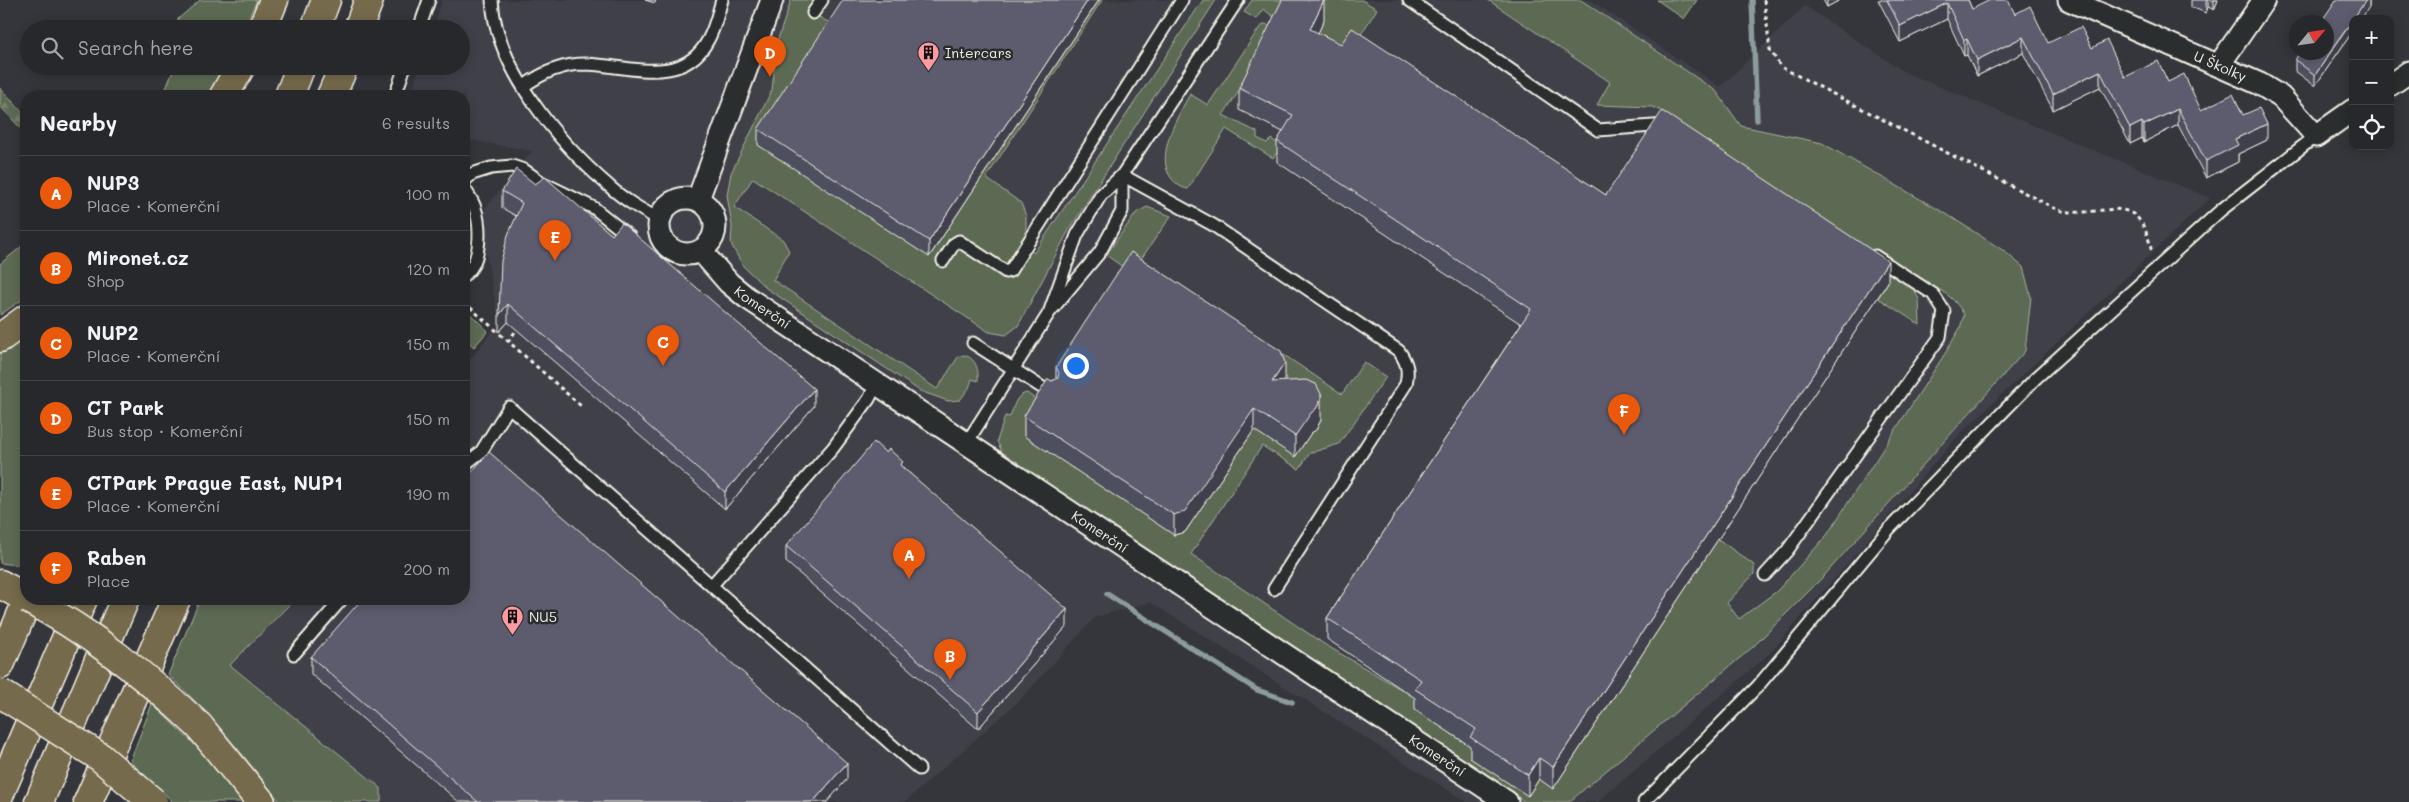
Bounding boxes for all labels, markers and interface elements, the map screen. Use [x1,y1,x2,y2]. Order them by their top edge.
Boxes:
north arrow [2289,15,2334,60]
map controls [2349,15,2394,150]
button: + [2349,15,2394,60]
search box [20,20,470,75]
icon: search [38,34,66,62]
text: Search here [78,35,194,60]
pin: D [754,36,786,77]
building icon: Intercars [917,41,941,72]
place label: Intercars [945,43,1012,62]
street label: U Školky [2191,46,2250,86]
button: − [2349,60,2394,105]
button: locate [2349,105,2394,150]
text: Nearby [40,109,117,136]
text: 6 results [382,112,450,133]
text: NUP3 [87,170,139,195]
text: A [50,183,62,204]
text: 100 m [405,183,450,204]
text: Place · Komerční [87,195,220,216]
pin: E [539,220,571,261]
text: Mironet.cz [87,245,189,270]
text: B [51,258,61,279]
text: 120 m [406,258,450,279]
text: Shop [87,270,124,291]
street label: Komerční [731,281,794,333]
text: NUP2 [87,320,138,345]
pin: C [647,325,679,366]
text: C [50,333,62,354]
text: 150 m [406,333,450,354]
text: Place · Komerční [87,345,220,366]
your location [1063,353,1089,379]
pin: F [1608,394,1640,435]
text: CT Park [87,395,164,420]
text: D [50,408,62,429]
text: 150 m [406,408,450,429]
text: Bus stop · Komerční [87,420,243,441]
text: CTPark Prague East, NUP1 [87,470,343,495]
text: E [51,483,61,504]
text: 190 m [406,483,450,504]
text: Place · Komerční [87,495,220,516]
street label: Komerční [1068,506,1132,557]
pin: A [893,538,925,579]
text: Raben [87,545,146,570]
text: F [51,558,61,579]
text: 200 m [403,558,450,579]
text: Place [87,570,130,591]
building icon: NU5 [501,605,525,636]
place label: NU5 [529,607,557,626]
pin: B [934,639,966,680]
street label: Komerční [1405,730,1469,781]

